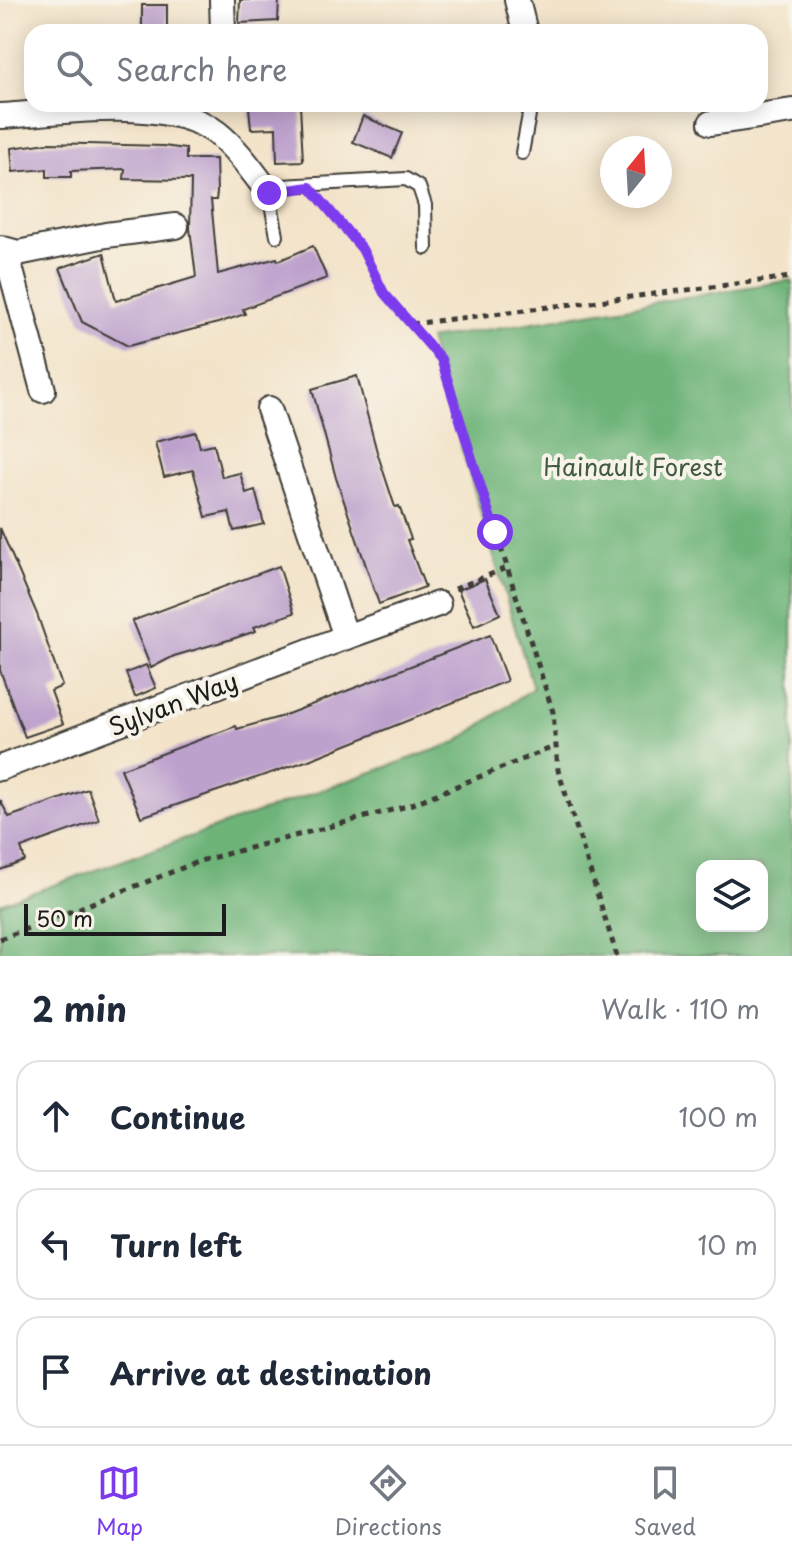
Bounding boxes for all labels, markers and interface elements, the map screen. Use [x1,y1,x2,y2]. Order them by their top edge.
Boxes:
search box [24,24,768,112]
icon: search [52,46,96,90]
text: Search here [116,46,288,91]
north arrow [600,136,672,208]
route end [251,175,287,211]
park label: Hainault Forest [543,448,723,484]
route start [477,514,513,550]
street label: Sylvan Way [103,662,243,744]
map controls [696,860,768,932]
button: layers [696,860,768,932]
scale bar [24,900,226,936]
text: 50 m [36,901,93,934]
text: 2 min [32,982,127,1034]
text: Walk · 110 m [601,989,760,1028]
icon: ahead [34,1094,78,1138]
text: Continue [110,1094,245,1139]
text: 100 m [678,1097,758,1136]
icon: left [34,1222,78,1266]
text: Turn left [110,1222,242,1267]
text: 10 m [697,1225,758,1264]
icon: arrive [34,1350,78,1394]
text: Arrive at destination [110,1350,432,1395]
tab: Map [96,1461,143,1542]
tab: Directions [335,1461,442,1542]
tab: Saved [634,1461,696,1542]

